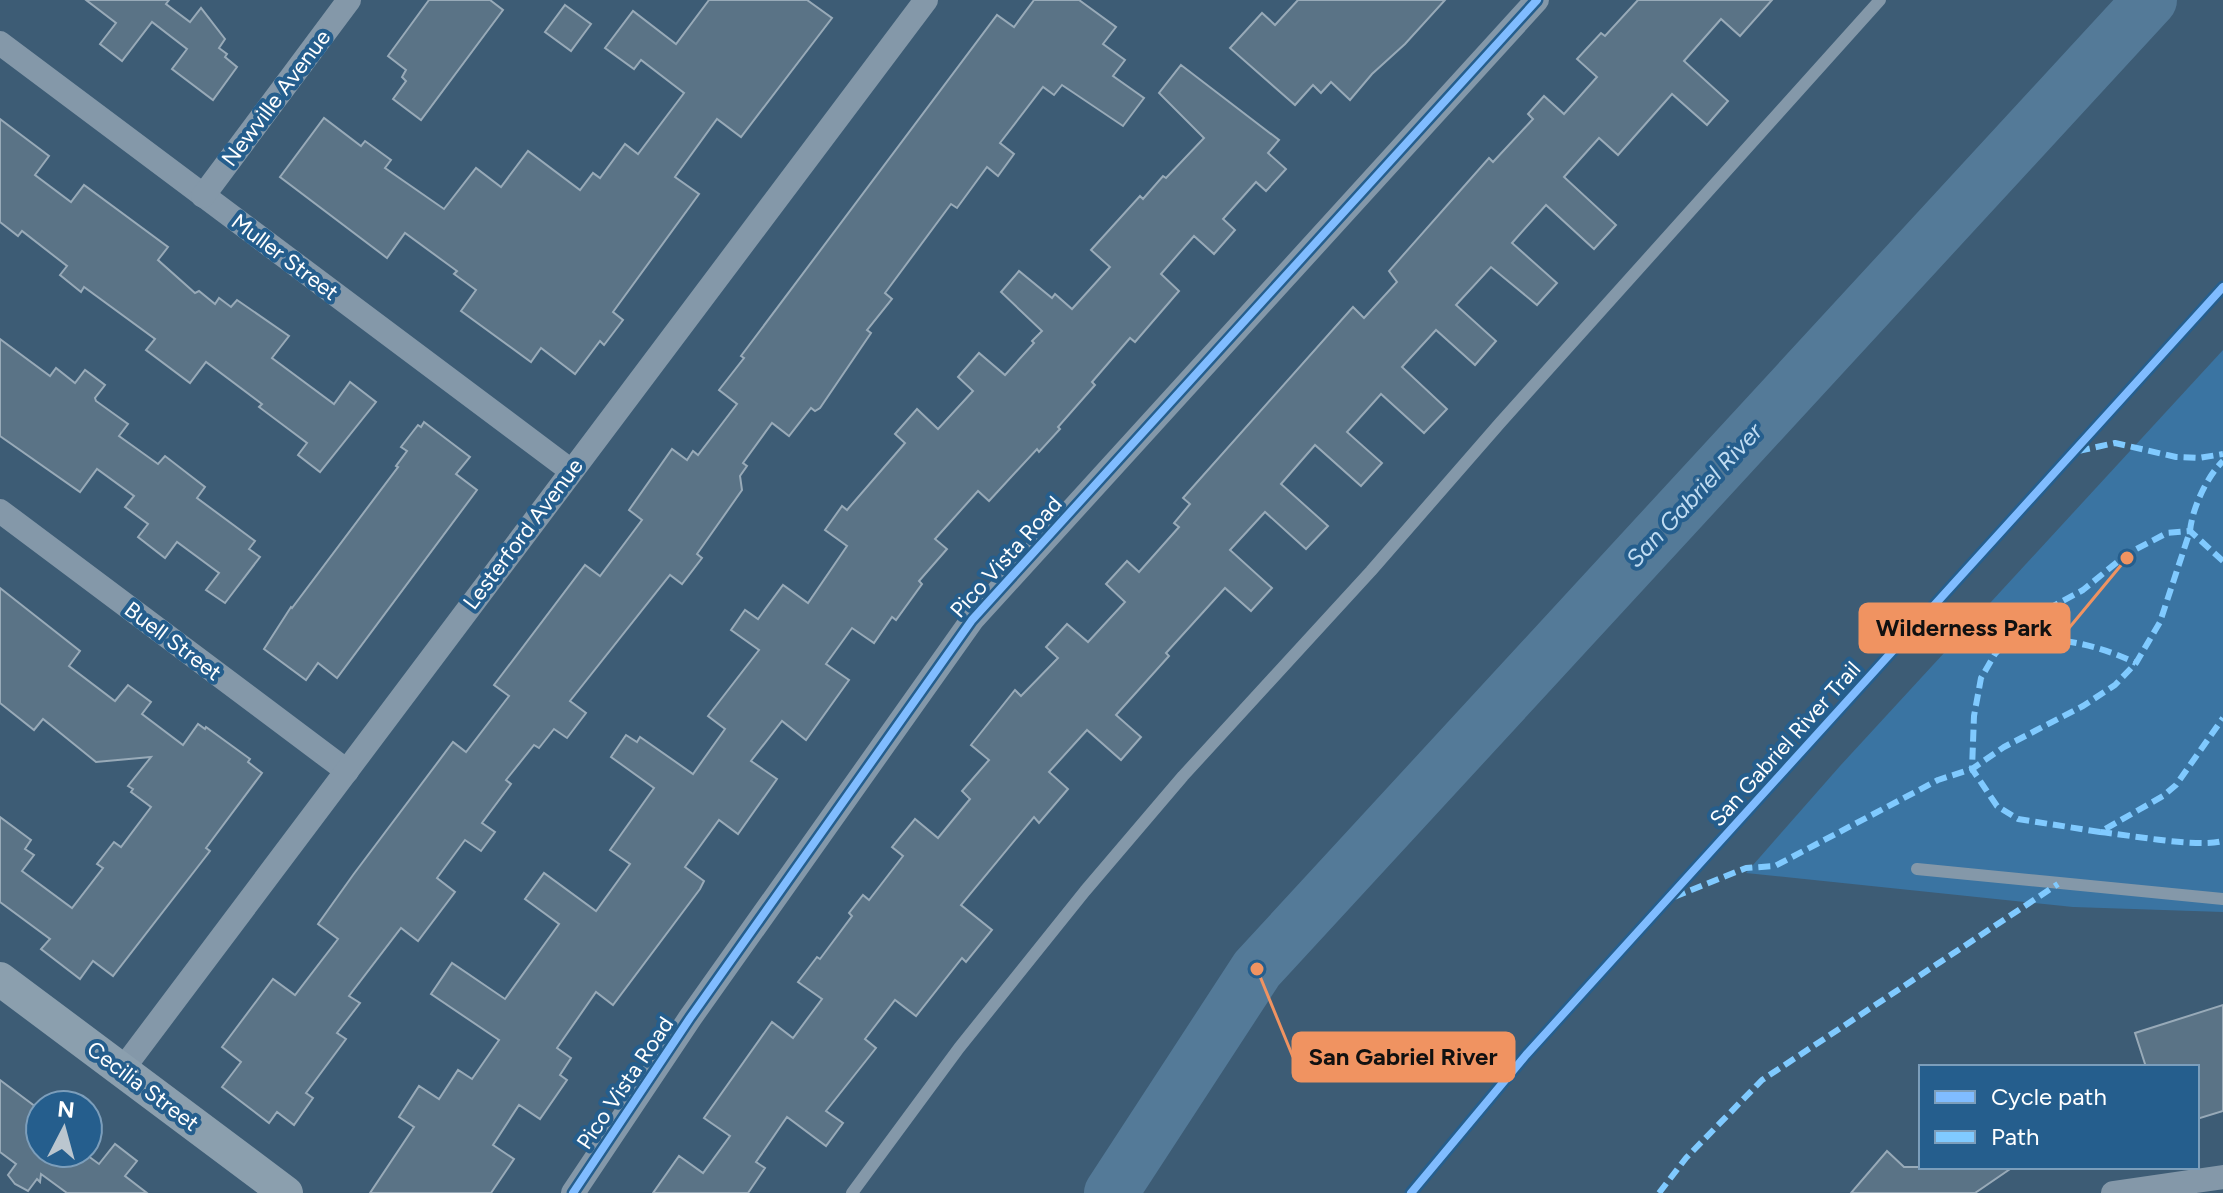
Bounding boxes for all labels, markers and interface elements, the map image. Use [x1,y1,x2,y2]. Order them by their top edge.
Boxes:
street label: Newville Avenue [216,24,336,172]
street label: Muller Street [226,208,344,306]
water label: San Gabriel River [1620,416,1769,573]
street label: Lesterford Avenue [457,453,589,615]
street label: Pico Vista Road [944,491,1068,623]
street label: Buell Street [119,596,227,686]
callout: Wilderness Park [1860,604,2069,652]
text: Wilderness Park [1876,613,2052,642]
street label: San Gabriel River Trail [1704,656,1866,832]
street label: Pico Vista Road [571,1012,679,1154]
callout: San Gabriel River [1293,1033,1514,1081]
street label: Cecilia Street [82,1035,204,1137]
text: San Gabriel River [1308,1042,1498,1071]
legend [1919,1065,2199,1169]
text: Cycle path [1991,1082,2107,1111]
north arrow [24,1089,104,1169]
text: N [56,1095,76,1124]
text: Path [1991,1122,2039,1151]

